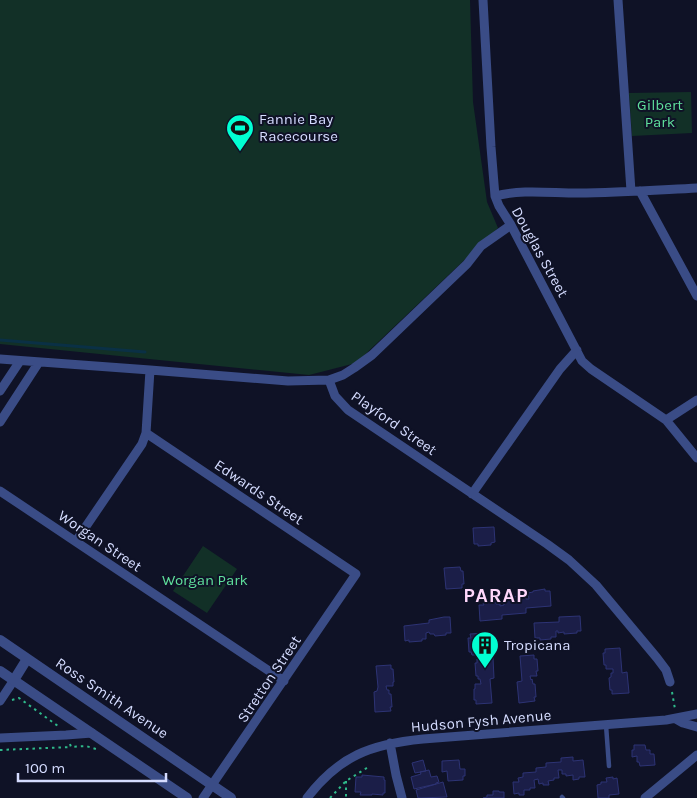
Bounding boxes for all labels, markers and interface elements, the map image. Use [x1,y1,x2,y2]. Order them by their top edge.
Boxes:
park label: Gilbert Park [637,96,683,131]
place label: Fannie Bay Racecourse [259,110,338,145]
sports icon: Fannie Bay Racecourse [225,113,255,152]
street label: Douglas Street [508,204,572,301]
street label: Playford Street [348,387,440,459]
street label: Edwards Street [211,456,307,529]
street label: Worgan Street [55,506,145,576]
park label: Worgan Park [162,571,248,589]
district label: PARAP [463,584,529,607]
building icon: Tropicana [470,630,500,669]
street label: Stretton Street [233,632,305,726]
place label: Tropicana [504,636,571,654]
street label: Ross Smith Avenue [52,654,172,742]
street label: Hudson Fysh Avenue [410,706,552,736]
scale bar [18,750,165,782]
text: 100 m [25,759,65,777]

